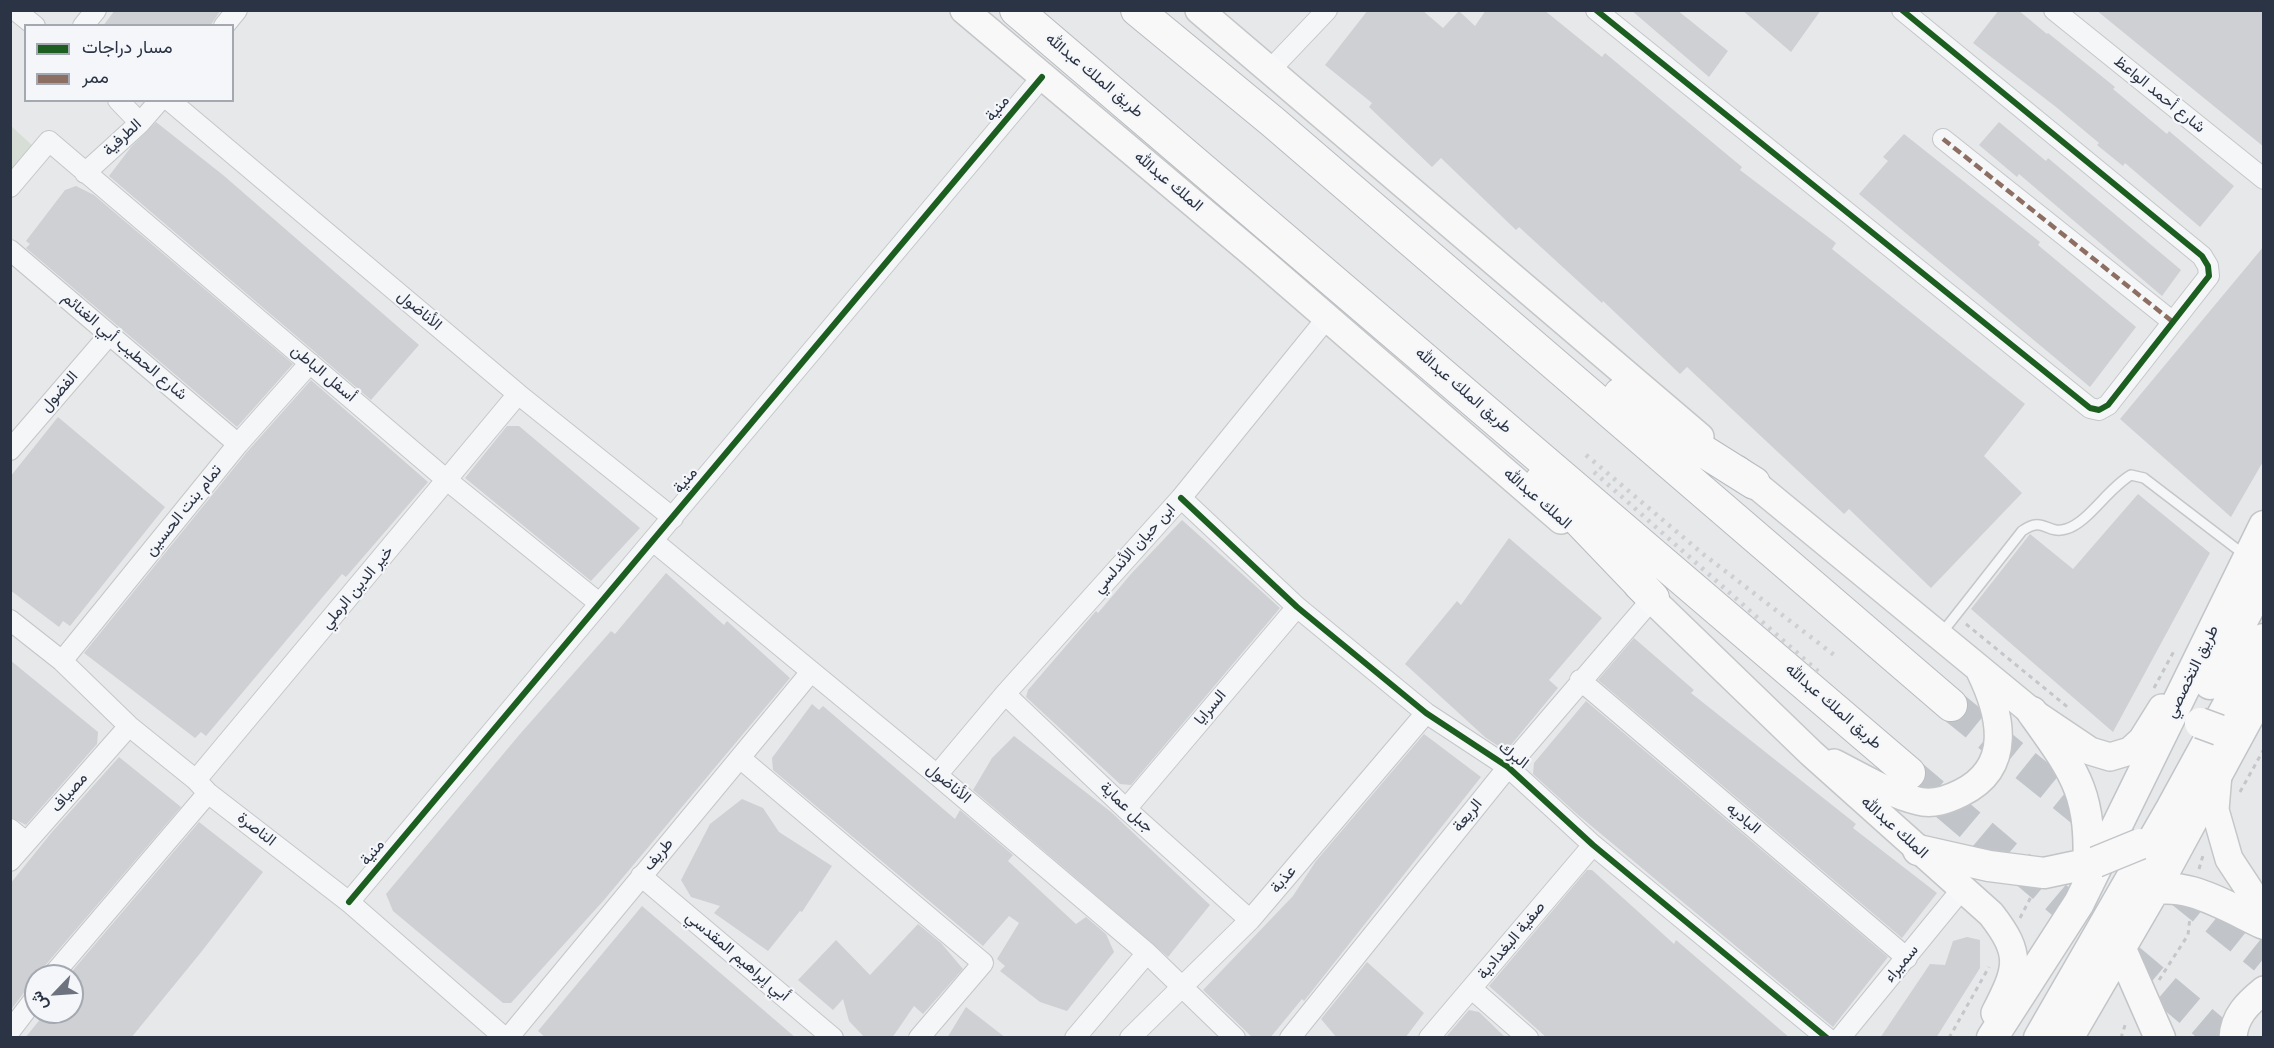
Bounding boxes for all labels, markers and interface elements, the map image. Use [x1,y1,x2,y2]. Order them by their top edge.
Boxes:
legend [24,24,234,102]
street label: طريق الملك عبدالله [1041,29,1147,123]
text: مسار دراجات [82,35,173,59]
street label: شارع أحمد الواعظ [2109,52,2209,138]
text: ممر [82,65,109,89]
street label: منية [982,92,1014,126]
street label: الطرفية [100,115,146,161]
street label: الملك عبدالله [1130,148,1206,216]
street label: الأناضول [393,287,445,335]
street label: شارع الحطيب أبي الغنائم [57,289,191,405]
street label: أسفل الباطن [287,341,359,407]
street label: طريق الملك عبدالله [1411,344,1515,438]
street label: الفضول [37,368,83,416]
street label: تمام بنت الحسين [141,462,227,560]
street label: منية [670,464,702,498]
street label: الملك عبدالله [1499,464,1575,534]
street label: ابن حيان الأندلسي [1090,500,1180,598]
street label: خير الدين الرملي [318,543,398,633]
street label: طريق التخصصي [2162,622,2224,722]
street label: طريق الملك عبدالله [1781,660,1885,754]
street label: السرايا [1191,687,1231,729]
street label: البرك [1494,738,1532,774]
street label: الأناضول [922,760,974,808]
street label: مصياف [48,769,92,817]
street label: جبل عماية [1095,778,1157,838]
street label: الملك عبدالله [1856,793,1932,863]
street label: الريعة [1449,796,1487,836]
street label: الباديه [1722,799,1764,839]
street label: الناصرة [233,809,279,851]
street label: طريف [640,835,678,875]
street label: منية [357,836,389,870]
street label: عذبة [1267,862,1301,898]
street label: صفية البغدادية [1474,898,1550,984]
street label: أبي إبراهيم المقدسي [681,908,793,1006]
street label: سميراء [1881,941,1923,987]
north arrow [24,964,84,1024]
text: ش [25,987,54,1014]

